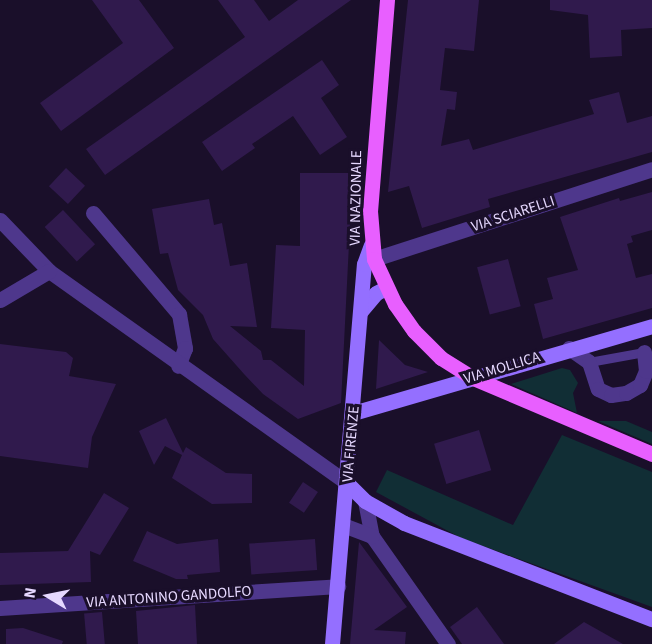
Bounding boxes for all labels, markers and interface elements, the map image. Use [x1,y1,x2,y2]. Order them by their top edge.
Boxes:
street label: VIA NAZIONALE [346,150,366,246]
street label: VIA SCIARELLI [469,192,557,236]
street label: VIA MOLLICA [462,348,542,388]
street label: VIA FIRENZE [339,405,363,483]
north arrow [18,566,78,626]
street label: VIA ANTONINO GANDOLFO [86,582,252,612]
text: N [19,586,42,600]

